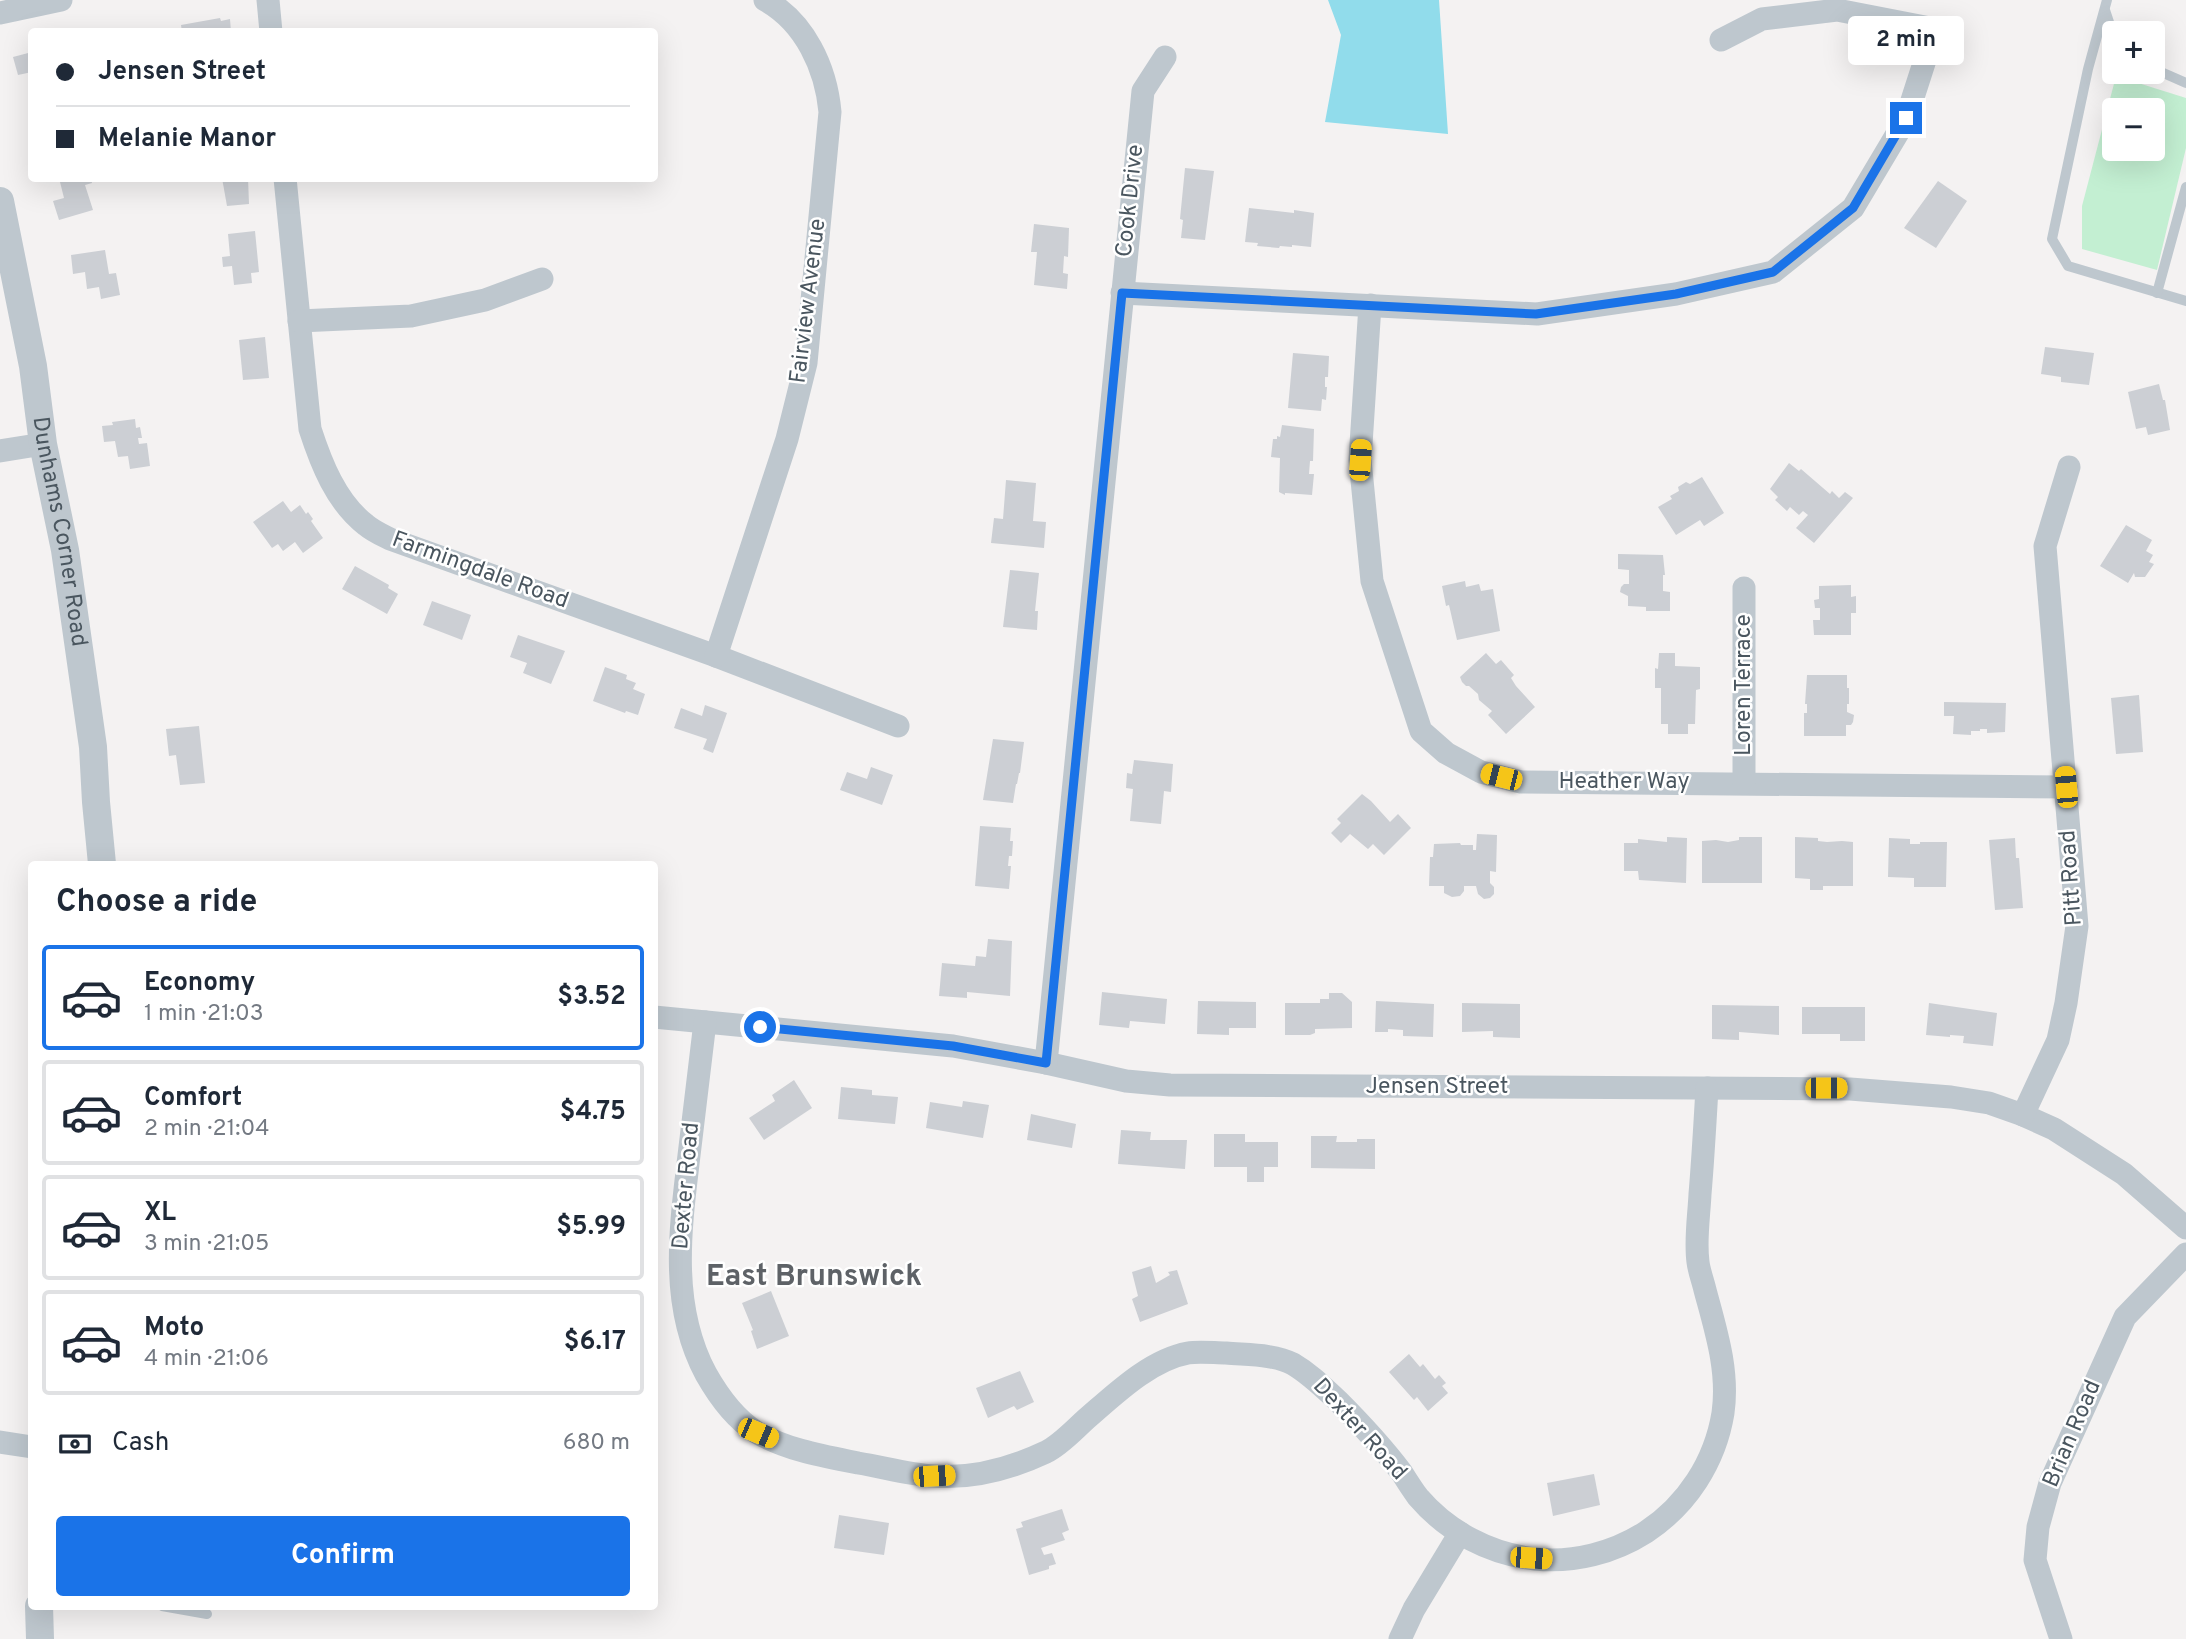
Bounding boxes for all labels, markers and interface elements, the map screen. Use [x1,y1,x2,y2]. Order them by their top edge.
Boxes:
callout: 2 min [1848,17,1964,66]
map controls [2102,21,2165,161]
button: + [2102,21,2165,84]
text: 2 min [1876,26,1936,55]
text: Jensen Street [98,56,266,89]
button: − [2102,98,2165,161]
route end [1890,102,1922,134]
text: Melanie Manor [98,123,276,156]
street label: Cook Drive [1111,143,1151,259]
street label: Fairview Avenue [785,217,833,385]
street label: Dunhams Corner Road [25,415,93,648]
car [1349,438,1372,482]
street label: Farmingdale Road [388,526,572,616]
street label: Loren Terrace [1730,614,1759,756]
car [1479,762,1524,792]
car [2054,765,2079,809]
street label: Heather Way [1558,768,1690,797]
street label: Pitt Road [2054,829,2090,927]
text: Choose a ride [56,883,257,923]
icon: car [60,966,123,1029]
text: Economy [144,967,255,1000]
text: $3.52 [557,981,626,1014]
text: 1 min · 21:03 [144,1000,264,1029]
route start [744,1011,776,1043]
street label: Jensen Street [1366,1073,1508,1102]
car [1806,1078,1848,1099]
icon: car [60,1081,123,1144]
text: Comfort [144,1082,242,1115]
text: $4.75 [560,1096,626,1129]
text: 2 min · 21:04 [144,1115,269,1144]
street label: Dexter Road [667,1121,707,1251]
icon: car [60,1196,123,1259]
text: XL [144,1197,176,1230]
text: $5.99 [556,1211,626,1244]
text: 3 min · 21:05 [144,1230,269,1259]
district label: East Brunswick [706,1259,922,1296]
icon: car [60,1311,123,1374]
text: Moto [144,1312,204,1345]
text: $6.17 [564,1326,626,1359]
text: 4 min · 21:06 [144,1345,269,1374]
street label: Dexter Road [1306,1373,1412,1487]
street label: Brian Road [2037,1376,2109,1492]
car [735,1415,782,1451]
icon: cash [56,1425,94,1463]
text: Cash [112,1427,169,1460]
text: 680 m [563,1429,630,1458]
car [913,1464,956,1488]
button: Confirm [56,1516,630,1596]
car [1510,1546,1553,1570]

